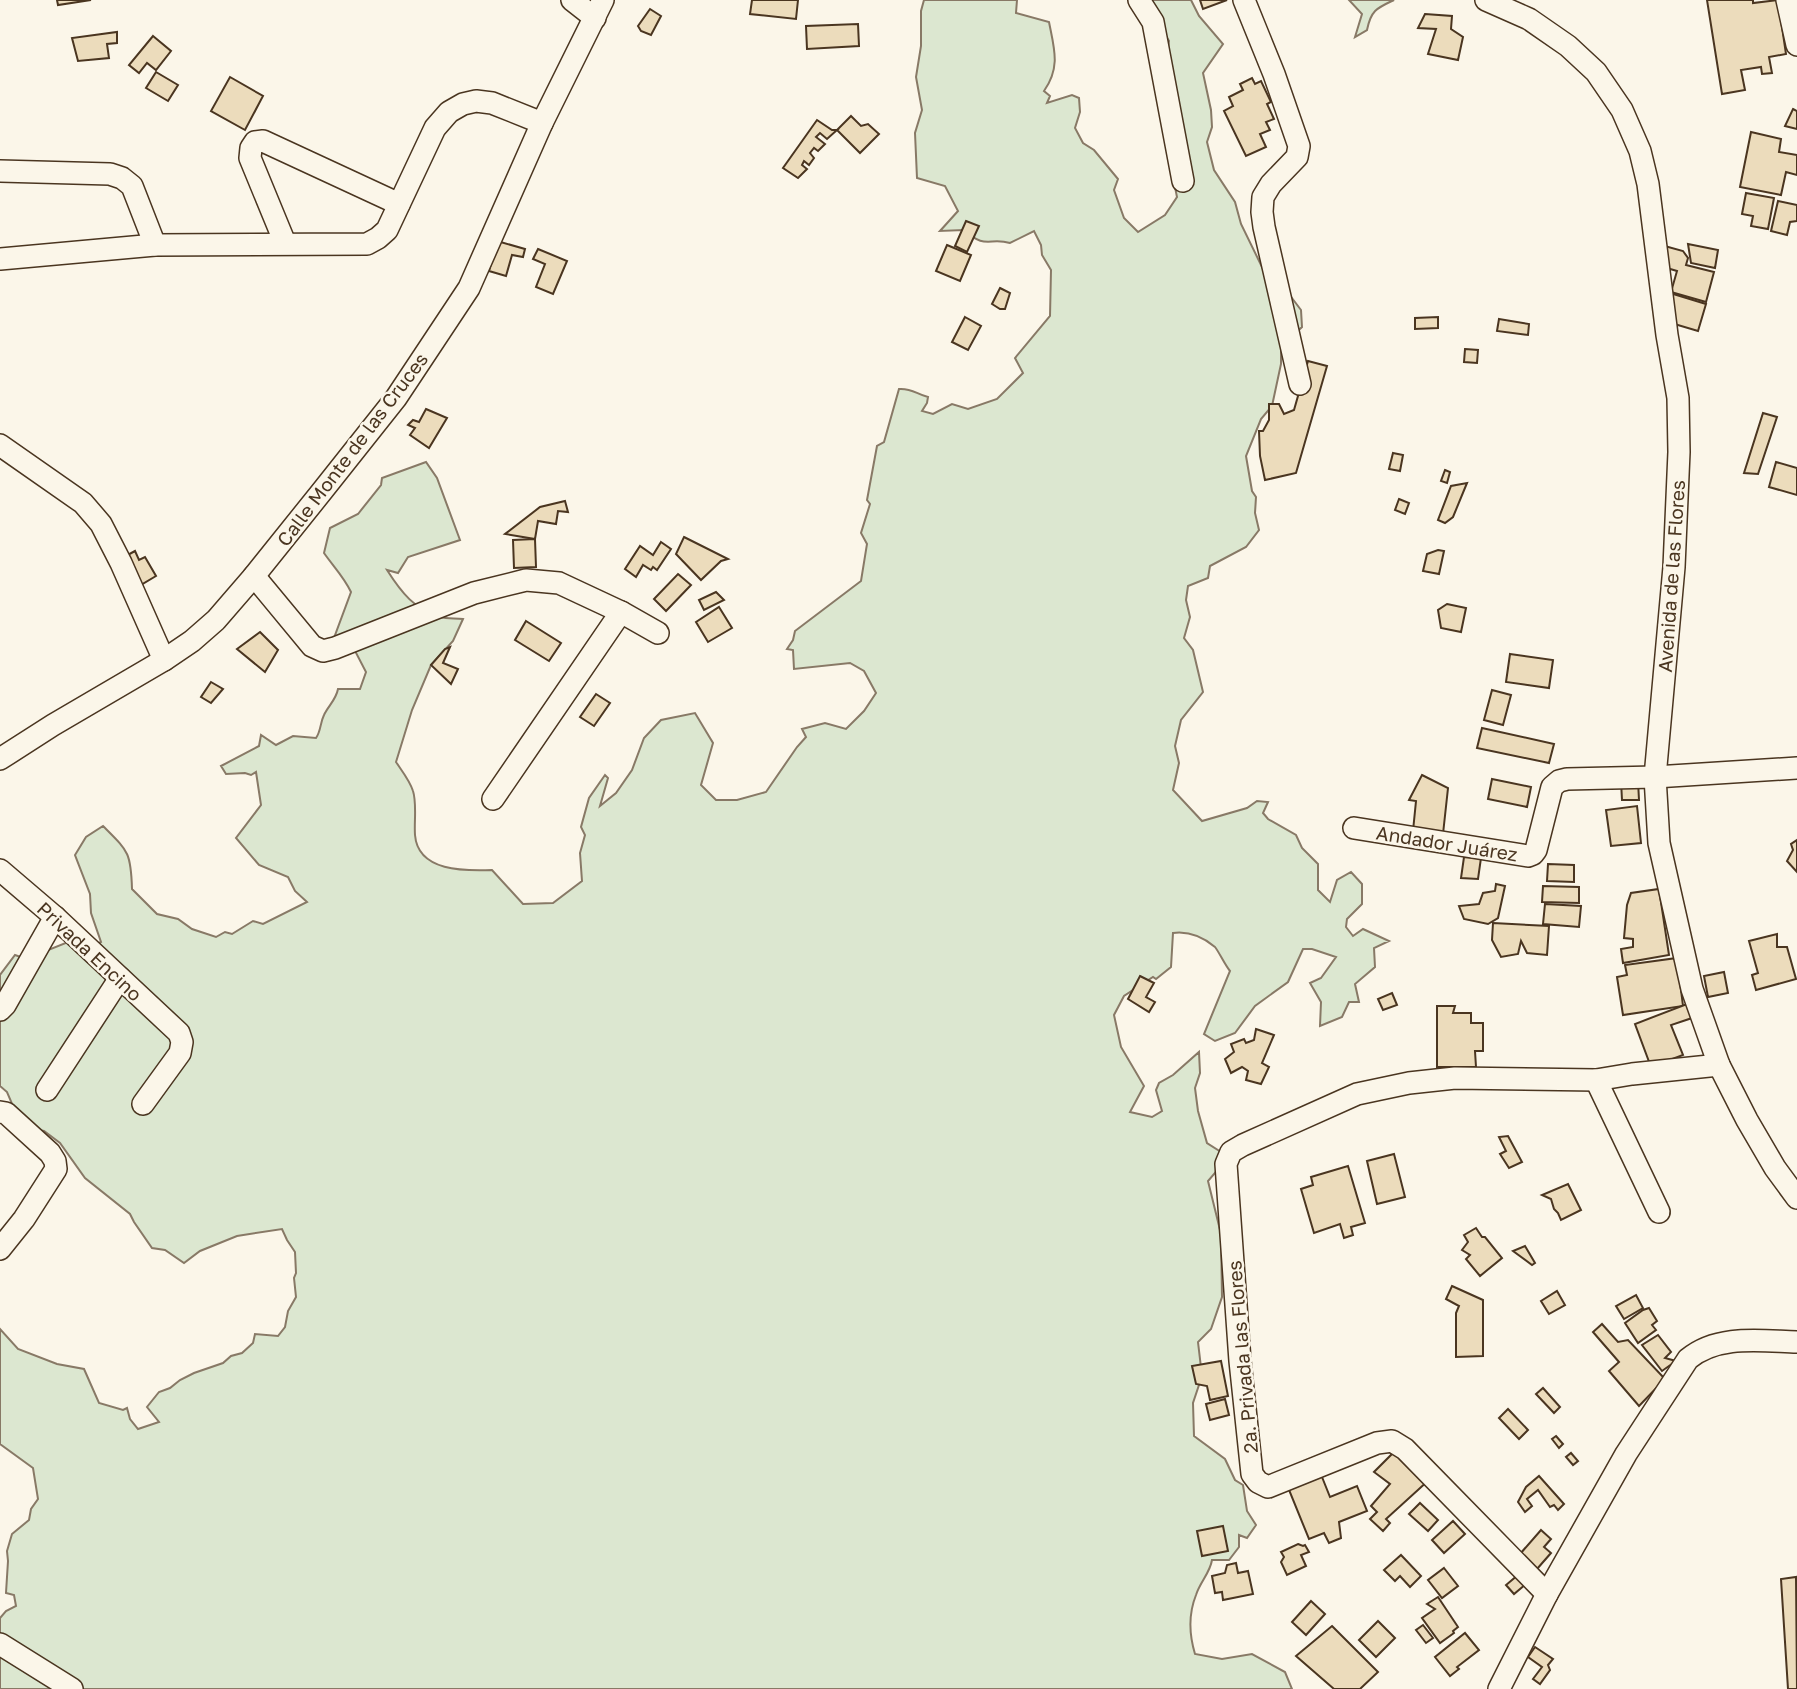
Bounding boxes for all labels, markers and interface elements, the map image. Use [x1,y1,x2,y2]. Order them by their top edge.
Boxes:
street label: Calle Monte de las Cruces [272,348,432,550]
street label: Avenida de las Flores [1653,479,1689,673]
street label: Andador Juárez [1375,820,1519,866]
street label: Privada Encino [33,897,147,1005]
street label: 2a. Privada las Flores [1222,1260,1262,1454]

